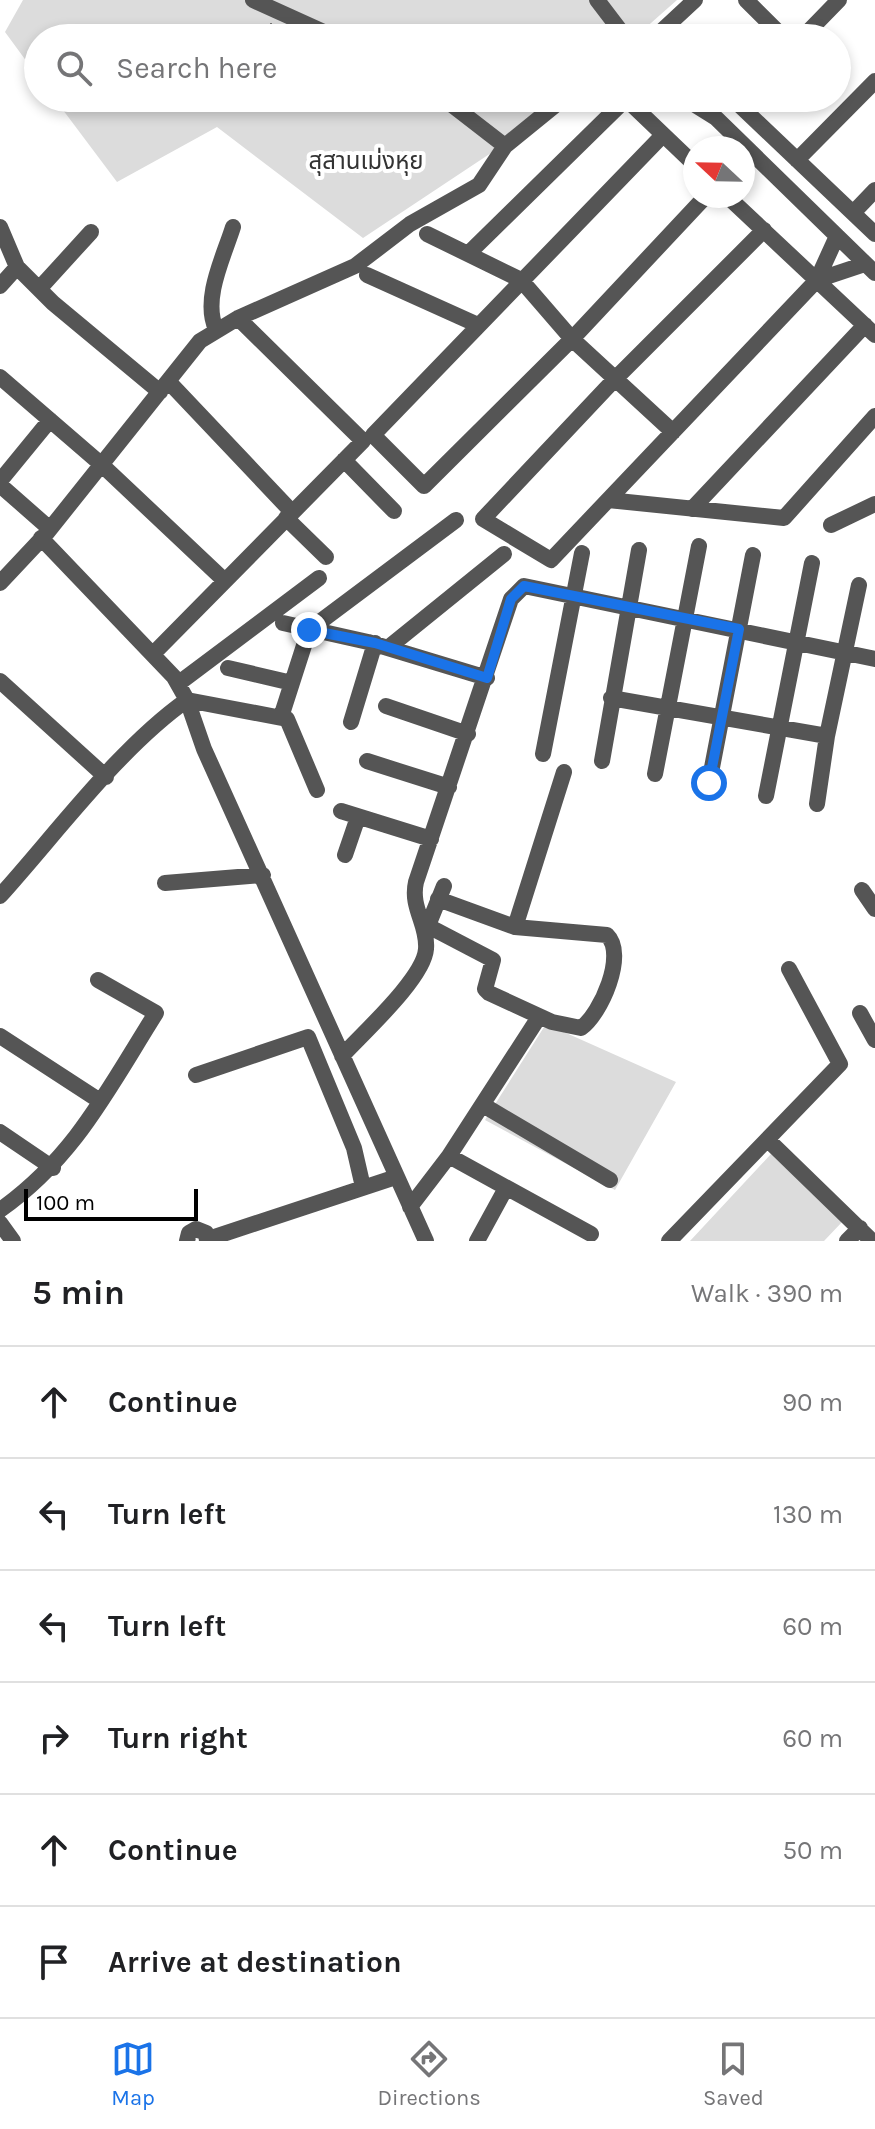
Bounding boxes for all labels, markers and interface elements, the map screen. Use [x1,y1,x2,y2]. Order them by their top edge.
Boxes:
search box [24,24,851,112]
icon: search [52,46,96,90]
text: Search here [116,50,277,86]
north arrow [683,136,755,208]
park label: สุสานเม่งหุย [309,147,423,176]
route end [291,612,327,648]
route start [691,765,727,801]
scale bar [24,1185,198,1221]
text: 100 m [36,1190,95,1216]
text: 5 min [32,1273,125,1313]
text: Walk · 390 m [691,1278,843,1309]
icon: ahead [32,1380,76,1424]
text: Continue [108,1384,238,1420]
text: 90 m [782,1387,843,1418]
icon: left [32,1492,76,1536]
text: Turn left [108,1496,226,1532]
text: 130 m [773,1499,843,1530]
icon: left [32,1604,76,1648]
text: Turn left [108,1608,226,1644]
text: 60 m [782,1611,843,1642]
icon: right [32,1716,76,1760]
text: Turn right [108,1720,248,1756]
text: 60 m [782,1723,843,1754]
icon: ahead [32,1828,76,1872]
text: Continue [108,1832,238,1868]
text: 50 m [782,1835,843,1866]
icon: arrive [32,1940,76,1984]
text: Arrive at destination [108,1944,402,1980]
tab: Map [111,2037,155,2111]
tab: Directions [377,2037,481,2111]
tab: Saved [703,2037,764,2111]

